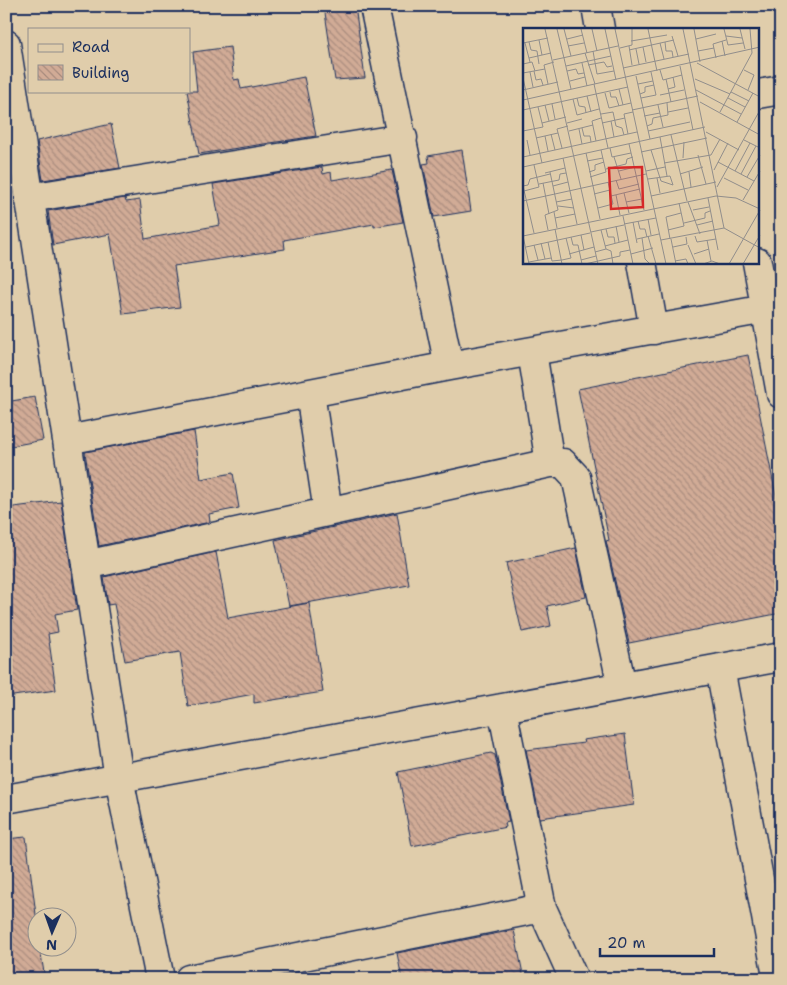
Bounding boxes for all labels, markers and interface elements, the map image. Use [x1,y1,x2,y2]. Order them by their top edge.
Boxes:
legend [28,28,190,92]
inset map [523,28,760,264]
text: Road [72,37,110,57]
text: Building [72,63,129,83]
north arrow [28,908,78,958]
scale bar [600,925,713,957]
text: 20 m [607,933,646,953]
text: N [46,936,57,954]

